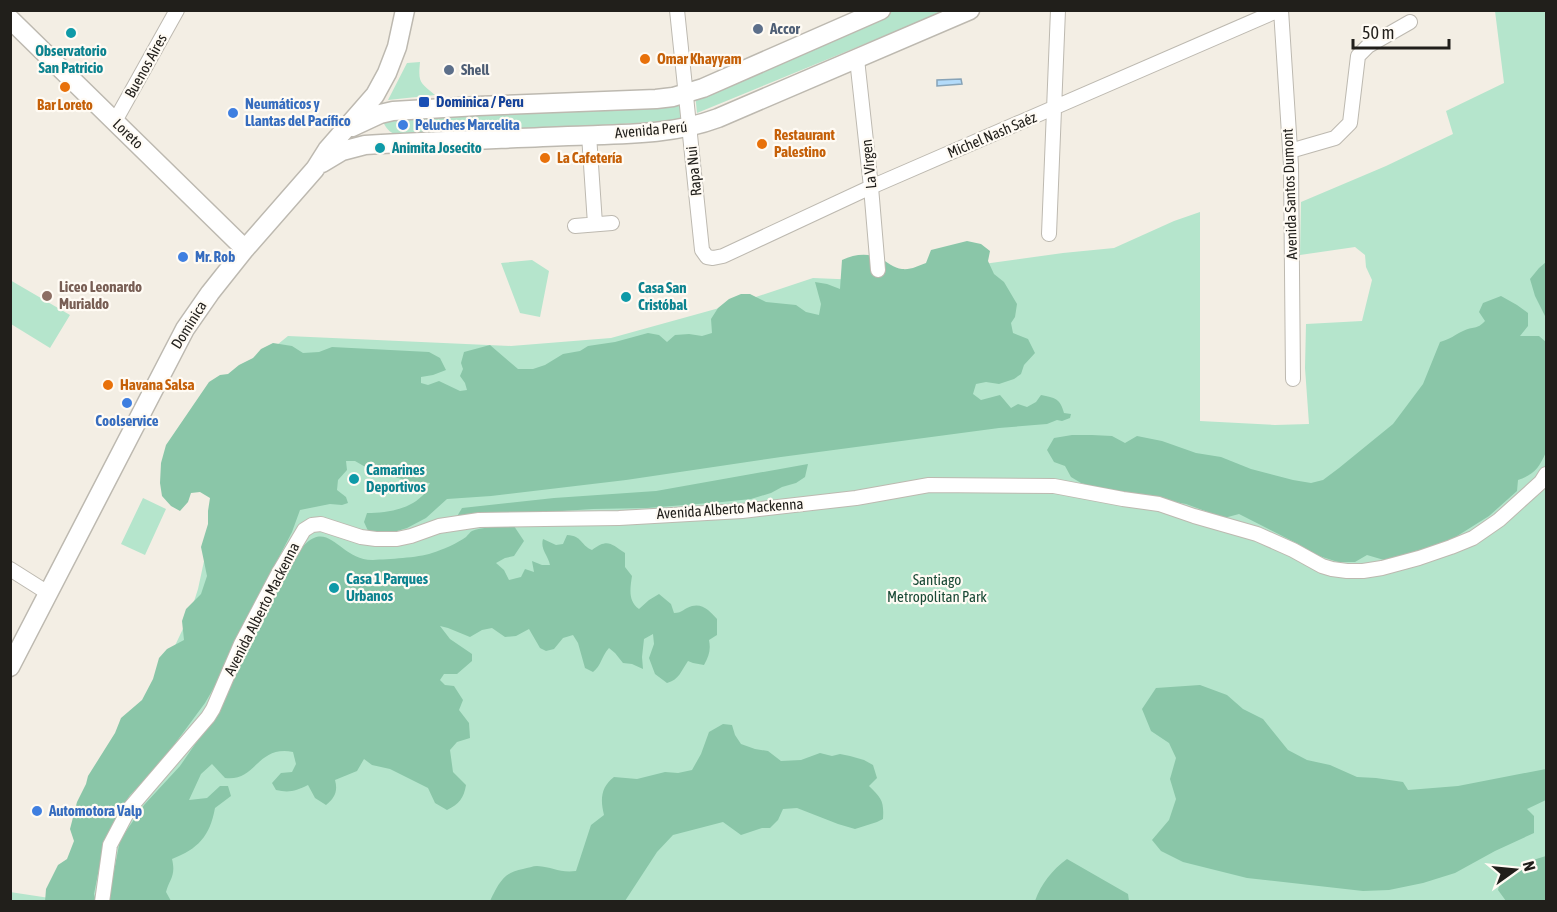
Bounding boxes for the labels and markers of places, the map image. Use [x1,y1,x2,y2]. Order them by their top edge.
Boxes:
place label: Accor [769,20,801,37]
marker: Accor [751,22,765,36]
marker: Observatorio San Patricio [64,26,78,40]
place label: Observatorio San Patricio [35,42,107,76]
place label: Omar Khayyam [657,50,742,67]
marker: Omar Khayyam [638,52,652,66]
place label: Shell [461,61,490,78]
marker: Shell [442,63,456,77]
marker: Bar Loreto [58,80,72,94]
place label: Dominica / Peru [436,93,524,110]
place label: Neumáticos y Llantas del Pacífico [245,95,351,129]
marker: Dominica / Peru [417,95,431,109]
place label: Bar Loreto [37,96,93,113]
marker: Neumáticos y Llantas del Pacífico [226,106,240,120]
place label: Peluches Marcelita [415,116,520,133]
marker: Peluches Marcelita [396,118,410,132]
place label: Restaurant Palestino [774,126,836,160]
marker: Restaurant Palestino [755,137,769,151]
place label: Animita Josecito [391,139,482,156]
marker: Animita Josecito [373,141,387,155]
place label: La Cafetería [557,149,622,166]
marker: La Cafetería [538,151,552,165]
place label: Mr. Rob [195,248,235,265]
marker: Mr. Rob [176,250,190,264]
place label: Liceo Leonardo Murialdo [59,278,142,312]
place label: Casa San Cristóbal [638,279,688,313]
marker: Liceo Leonardo Murialdo [40,289,54,303]
marker: Casa San Cristóbal [619,290,633,304]
place label: Havana Salsa [120,376,195,393]
marker: Havana Salsa [101,378,115,392]
marker: Coolservice [120,396,134,410]
place label: Coolservice [95,412,159,429]
place label: Camarines Deportivos [366,461,426,495]
marker: Camarines Deportivos [347,472,361,486]
place label: Casa 1 Parques Urbanos [346,570,429,604]
marker: Casa 1 Parques Urbanos [327,581,341,595]
place label: Automotora Valp [48,802,142,819]
marker: Automotora Valp [30,804,44,818]

